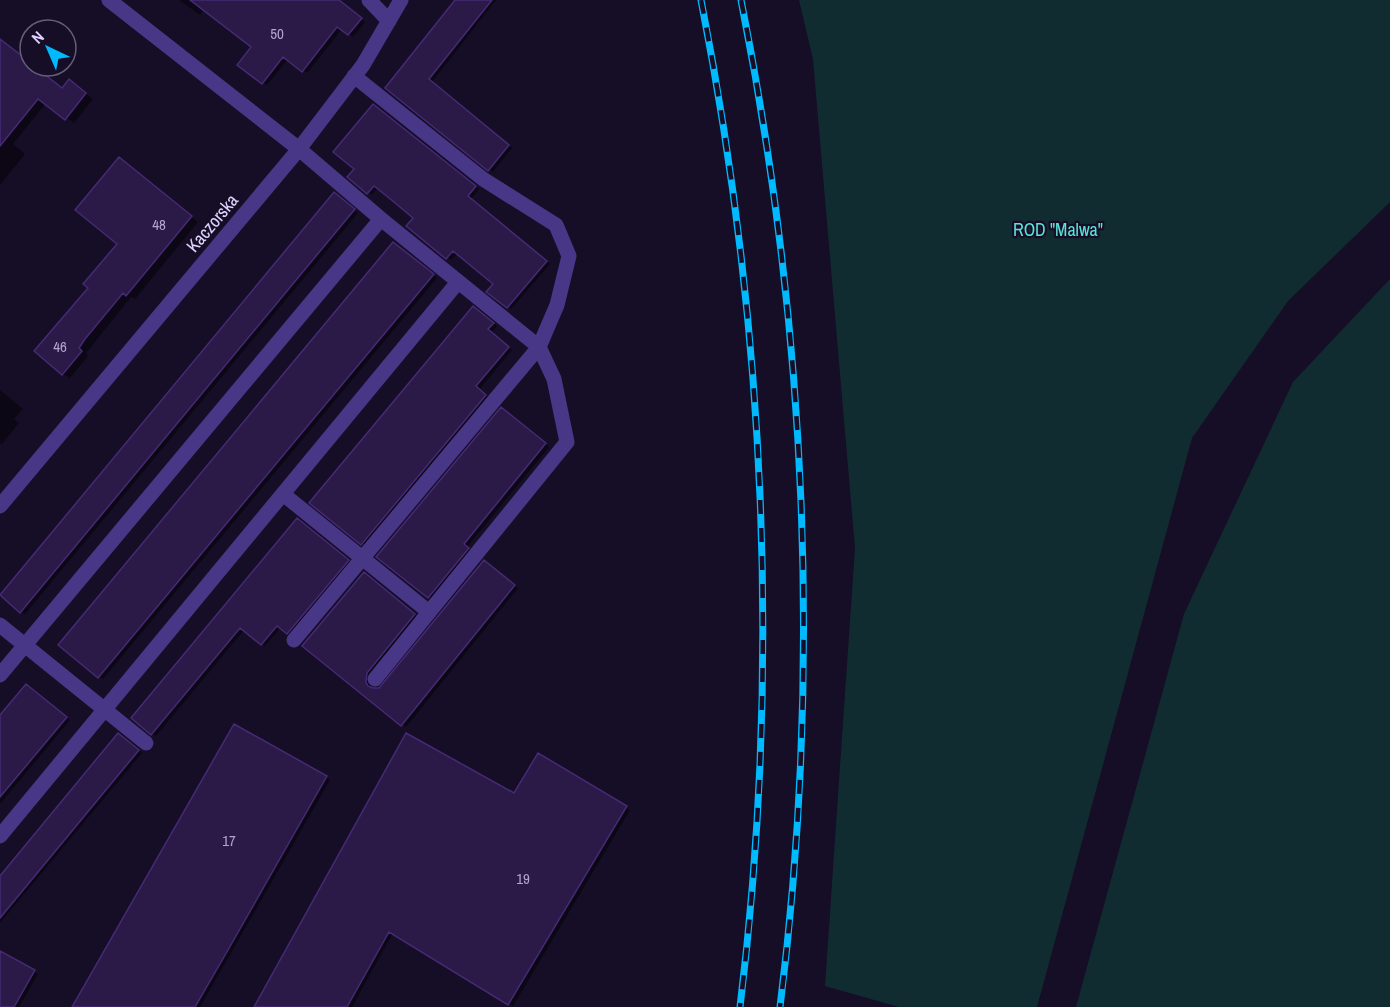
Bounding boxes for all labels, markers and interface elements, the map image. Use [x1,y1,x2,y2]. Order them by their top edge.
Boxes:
north arrow [18,18,78,78]
house number: 50 [270,23,284,44]
text: N [27,26,49,48]
street label: Kaczorska [180,189,244,257]
house number: 48 [152,214,166,235]
park label: ROD "Malwa" [1013,217,1103,242]
house number: 46 [53,336,67,357]
house number: 17 [222,830,236,851]
house number: 19 [516,868,530,889]

